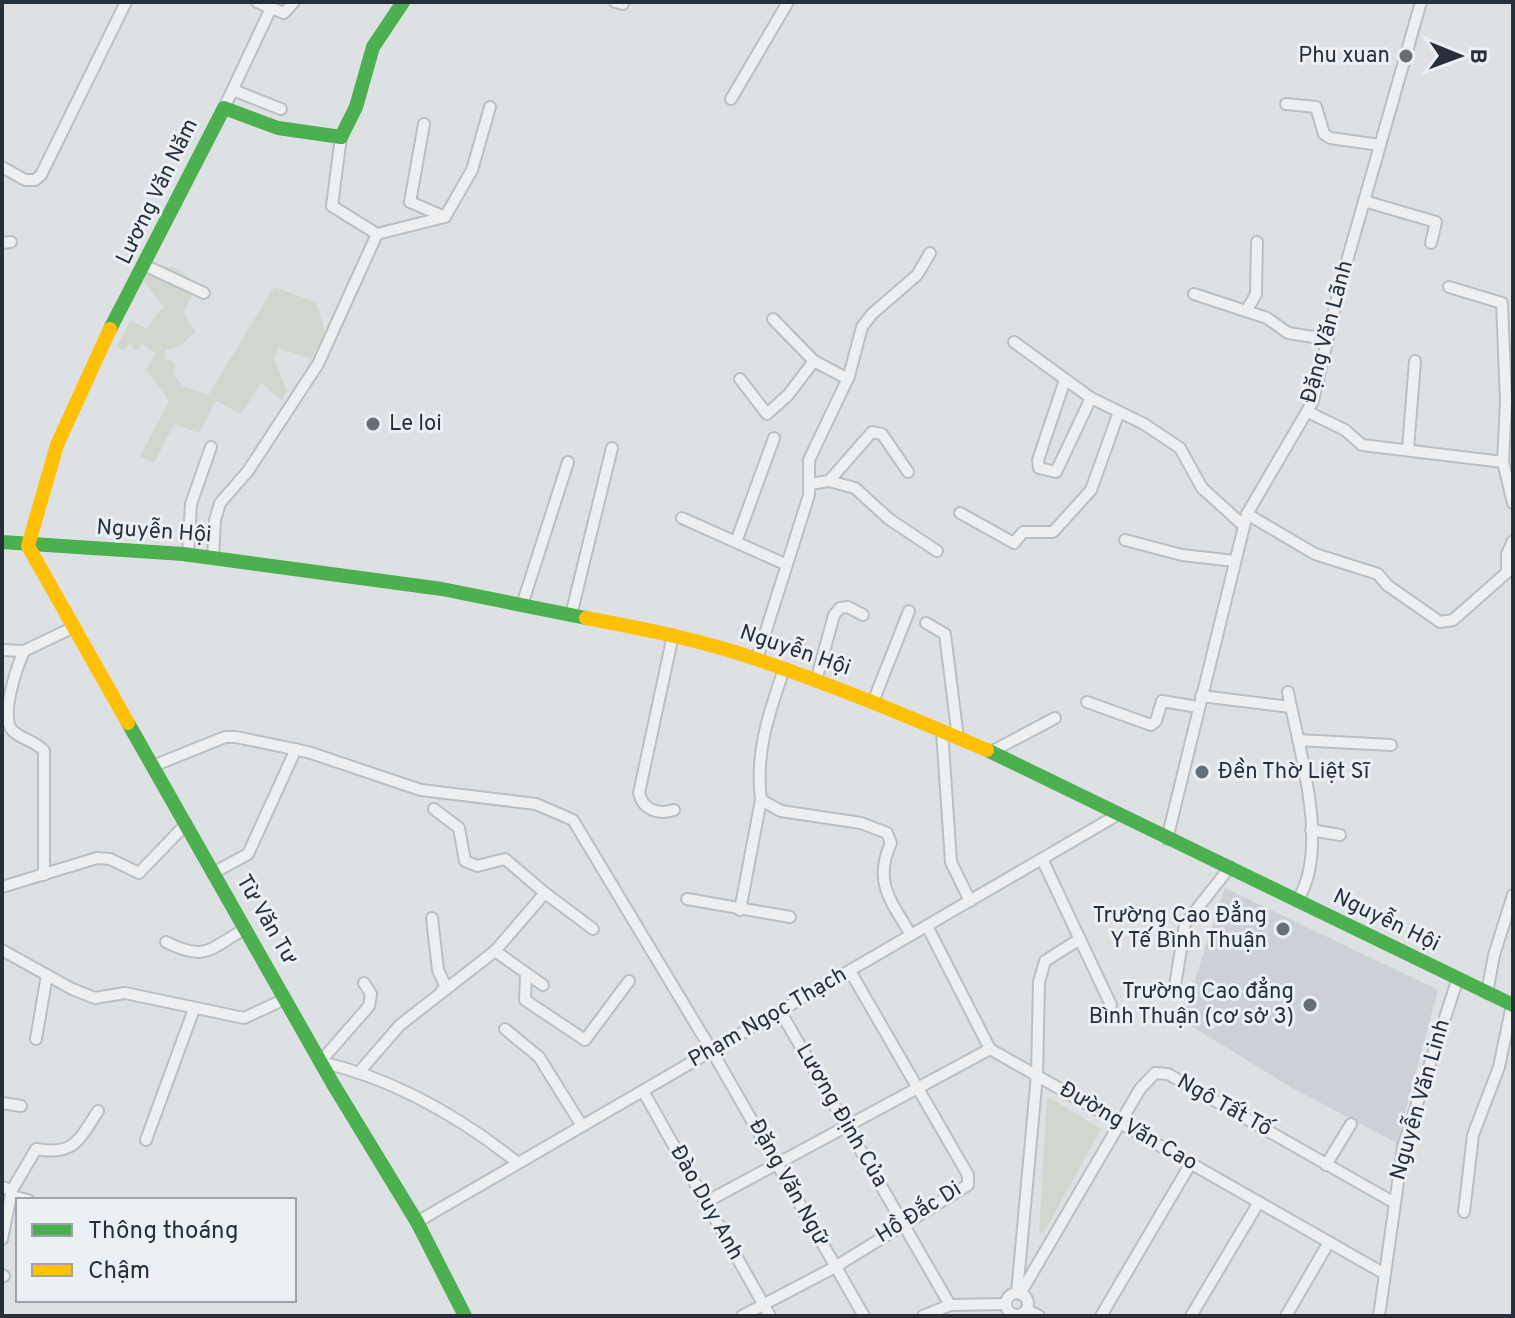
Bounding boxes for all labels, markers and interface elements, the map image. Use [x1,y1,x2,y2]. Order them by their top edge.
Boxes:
north arrow [1419,16,1499,96]
place label: Phu xuan [1298,43,1390,70]
marker: Phu xuan [1397,47,1415,65]
text: B [1463,48,1490,64]
street label: Lương Văn Năm [111,115,205,269]
street label: Đặng Văn Lãnh [1296,258,1360,406]
place label: Le loi [389,411,442,438]
marker: Le loi [364,415,382,433]
street label: Nguyễn Hội [95,513,213,549]
street label: Nguyễn Hội [736,618,855,683]
place label: Đền Thờ Liệt Sĩ [1218,757,1371,786]
marker: Đền Thờ Liệt Sĩ [1193,763,1211,781]
street label: Từ Văn Tư [229,870,303,970]
street label: Nguyễn Hội [1328,882,1445,958]
place label: Trường Cao Đẳng Y Tế Bình Thuận [1093,900,1267,955]
marker: Trường Cao Đẳng Y Tế Bình Thuận [1274,920,1292,938]
street label: Phạm Ngọc Thạch [684,962,852,1074]
place label: Trường Cao đẳng Bình Thuận (cơ sở 3) [1089,976,1294,1031]
marker: Trường Cao đẳng Bình Thuận (cơ sở 3) [1301,996,1319,1014]
street label: Nguyễn Văn Linh [1383,1016,1457,1184]
street label: Lương Định Của [789,1039,893,1193]
street label: Ngô Tất Tố [1172,1067,1280,1144]
street label: Đường Văn Cao [1054,1077,1202,1177]
street label: Đặng Văn Ngữ [742,1115,834,1251]
street label: Đào Duy Anh [663,1141,749,1265]
street label: Hồ Đắc Di [870,1174,967,1250]
legend [16,1198,296,1302]
text: Thông thoáng [88,1217,239,1247]
text: Chậm [88,1257,150,1287]

